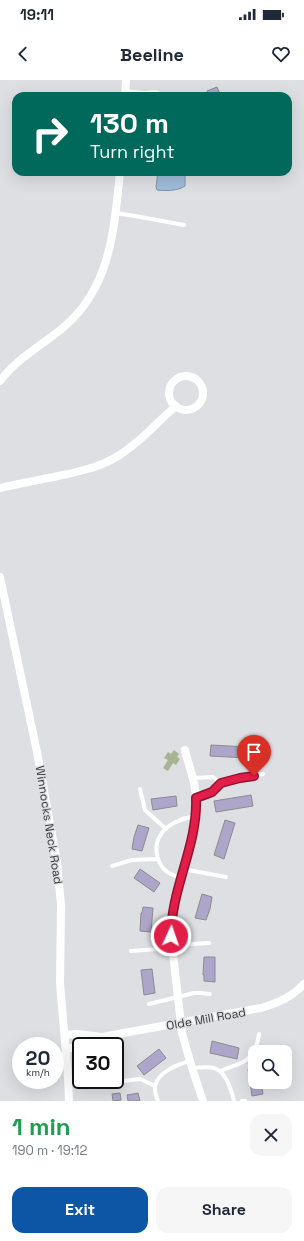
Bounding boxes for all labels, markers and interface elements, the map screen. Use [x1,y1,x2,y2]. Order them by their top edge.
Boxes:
text: 19:11 [20,5,54,24]
icon: back [12,43,34,65]
text: Beeline [120,43,184,66]
icon: heart [270,43,292,65]
text: 130 m [90,105,169,141]
icon: right [24,108,76,160]
text: Turn right [90,140,174,163]
pin [237,735,271,776]
icon: arrive [243,741,265,763]
street label: Winnocks Neck Road [32,765,66,885]
position arrow [150,915,192,957]
street label: Olde Mill Road [165,1004,247,1034]
speed limit sign: 30 [72,1037,124,1089]
text: 20 [26,1045,50,1071]
map controls [248,1045,292,1089]
button: search [248,1045,292,1089]
text: km/h [26,1066,50,1079]
text: 1 min [12,1111,71,1142]
button: close [250,1114,292,1156]
text: 190 m · 19:12 [12,1142,87,1159]
button: Exit [12,1187,148,1233]
button: Share [156,1187,292,1233]

